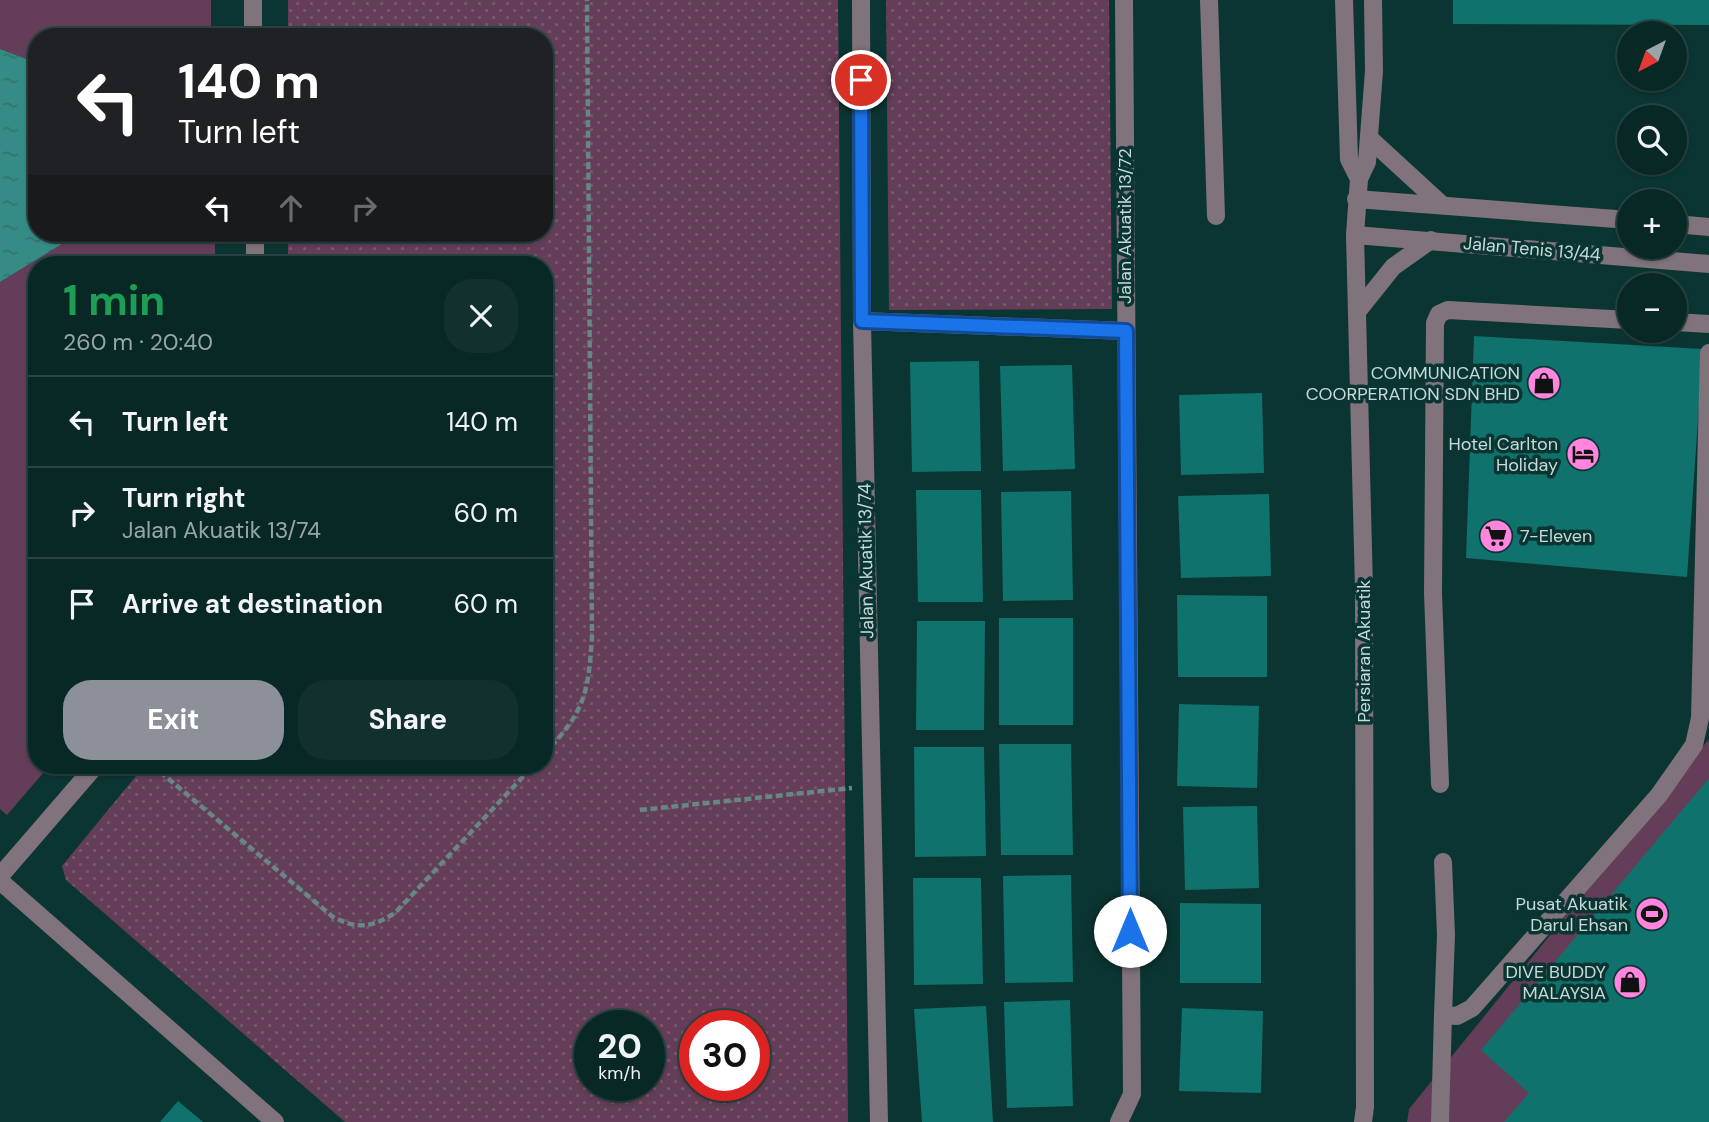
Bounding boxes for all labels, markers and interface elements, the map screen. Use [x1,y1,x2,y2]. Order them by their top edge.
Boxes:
north arrow [1617,21,1687,91]
map controls [1617,21,1687,343]
text: 140 m [178,49,320,113]
pin [831,50,891,110]
icon: left [63,56,154,147]
icon: arrive [842,61,880,99]
button: search [1617,105,1687,175]
text: Turn left [178,111,300,153]
street label: Jalan Akuatik 13/72 [1113,148,1137,304]
icon: left [199,189,237,227]
icon: ahead [272,189,310,227]
icon: right [345,189,383,227]
button: + [1617,189,1687,259]
street label: Jalan Tenis 13/44 [1462,231,1602,267]
text: 1 min [63,273,165,328]
button: − [1617,273,1687,343]
button: close [444,279,518,353]
text: 260 m · 20:40 [63,327,213,357]
place label: COMMUNICATION COORPERATION SDN BHD [1306,361,1520,406]
shop icon: COMMUNICATION COORPERATION SDN BHD [1525,364,1563,402]
icon: left [63,403,101,441]
text: Turn left [122,405,229,439]
text: 140 m [446,405,518,439]
place label: Hotel Carlton Holiday [1448,432,1558,477]
hotel icon: Hotel Carlton Holiday [1564,435,1602,473]
text: Turn right [122,481,246,515]
street label: Jalan Akuatik 13/74 [853,483,879,639]
icon: right [63,494,101,532]
text: 60 m [454,496,518,530]
text: Jalan Akuatik 13/74 [122,515,321,545]
supermarket icon: 7-Eleven [1477,517,1515,555]
place label: 7-Eleven [1520,524,1592,548]
street label: Persiaran Akuatik [1352,580,1376,722]
icon: arrive [63,585,101,623]
text: Arrive at destination [122,587,383,621]
text: 60 m [454,587,518,621]
button: Exit [63,680,284,760]
button: Share [298,680,518,760]
place label: Pusat Akuatik Darul Ehsan [1516,892,1628,937]
position arrow [1093,894,1167,968]
sports icon: Pusat Akuatik Darul Ehsan [1633,895,1671,933]
place label: DIVE BUDDY MALAYSIA [1505,960,1607,1005]
shop icon: DIVE BUDDY MALAYSIA [1611,963,1649,1001]
speed limit sign: 30 [679,1010,770,1101]
text: 20 [597,1023,642,1069]
text: km/h [598,1061,641,1085]

